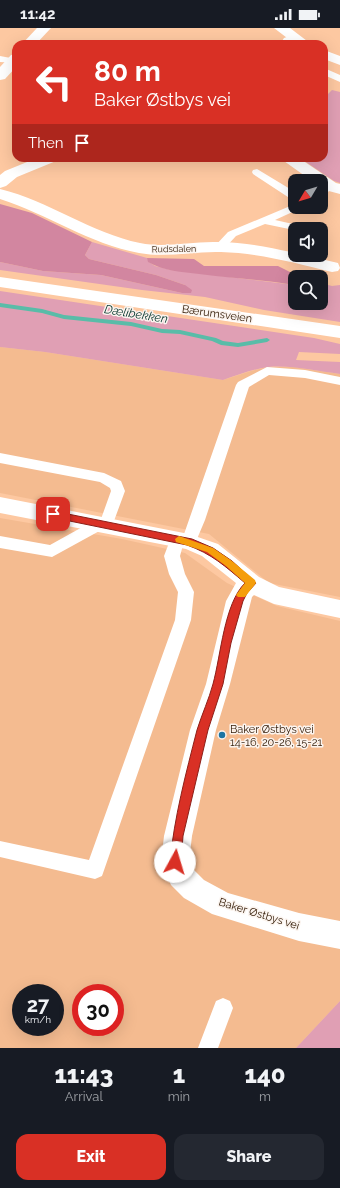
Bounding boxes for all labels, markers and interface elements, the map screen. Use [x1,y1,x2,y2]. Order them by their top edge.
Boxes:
text: 11:42 [20,5,56,23]
text: 80 m [94,55,161,88]
icon: left [28,56,80,108]
text: Baker Østbys vei [94,89,231,110]
icon: arrive [71,132,93,154]
text: Then [28,134,63,152]
north arrow [288,174,328,214]
map controls [288,174,328,310]
button: sound [288,222,328,262]
street label: Rudsdalen [152,244,196,254]
button: search [288,270,328,310]
water label: Dælibekken [103,302,169,326]
street label: Bærumsveien [181,303,253,325]
pin [36,497,70,531]
icon: arrive [42,503,64,525]
place label: Baker Østbys vei 14-16, 20-26, 15-21 [230,723,323,749]
marker: Baker Østbys vei 14-16, 20-26, 15-21 [217,730,227,740]
position arrow [154,841,196,883]
street label: Baker Østbys vei [217,896,301,932]
speed limit sign: 30 [72,984,124,1036]
text: 27 [27,993,49,1017]
text: km/h [25,1014,51,1025]
text: 11:43 [54,1060,113,1089]
text: 1 [173,1060,185,1089]
text: 140 [245,1060,286,1089]
text: Arrival [65,1089,103,1104]
text: min [168,1089,190,1104]
text: m [259,1089,271,1104]
button: Exit [16,1134,166,1180]
button: Share [174,1134,324,1180]

